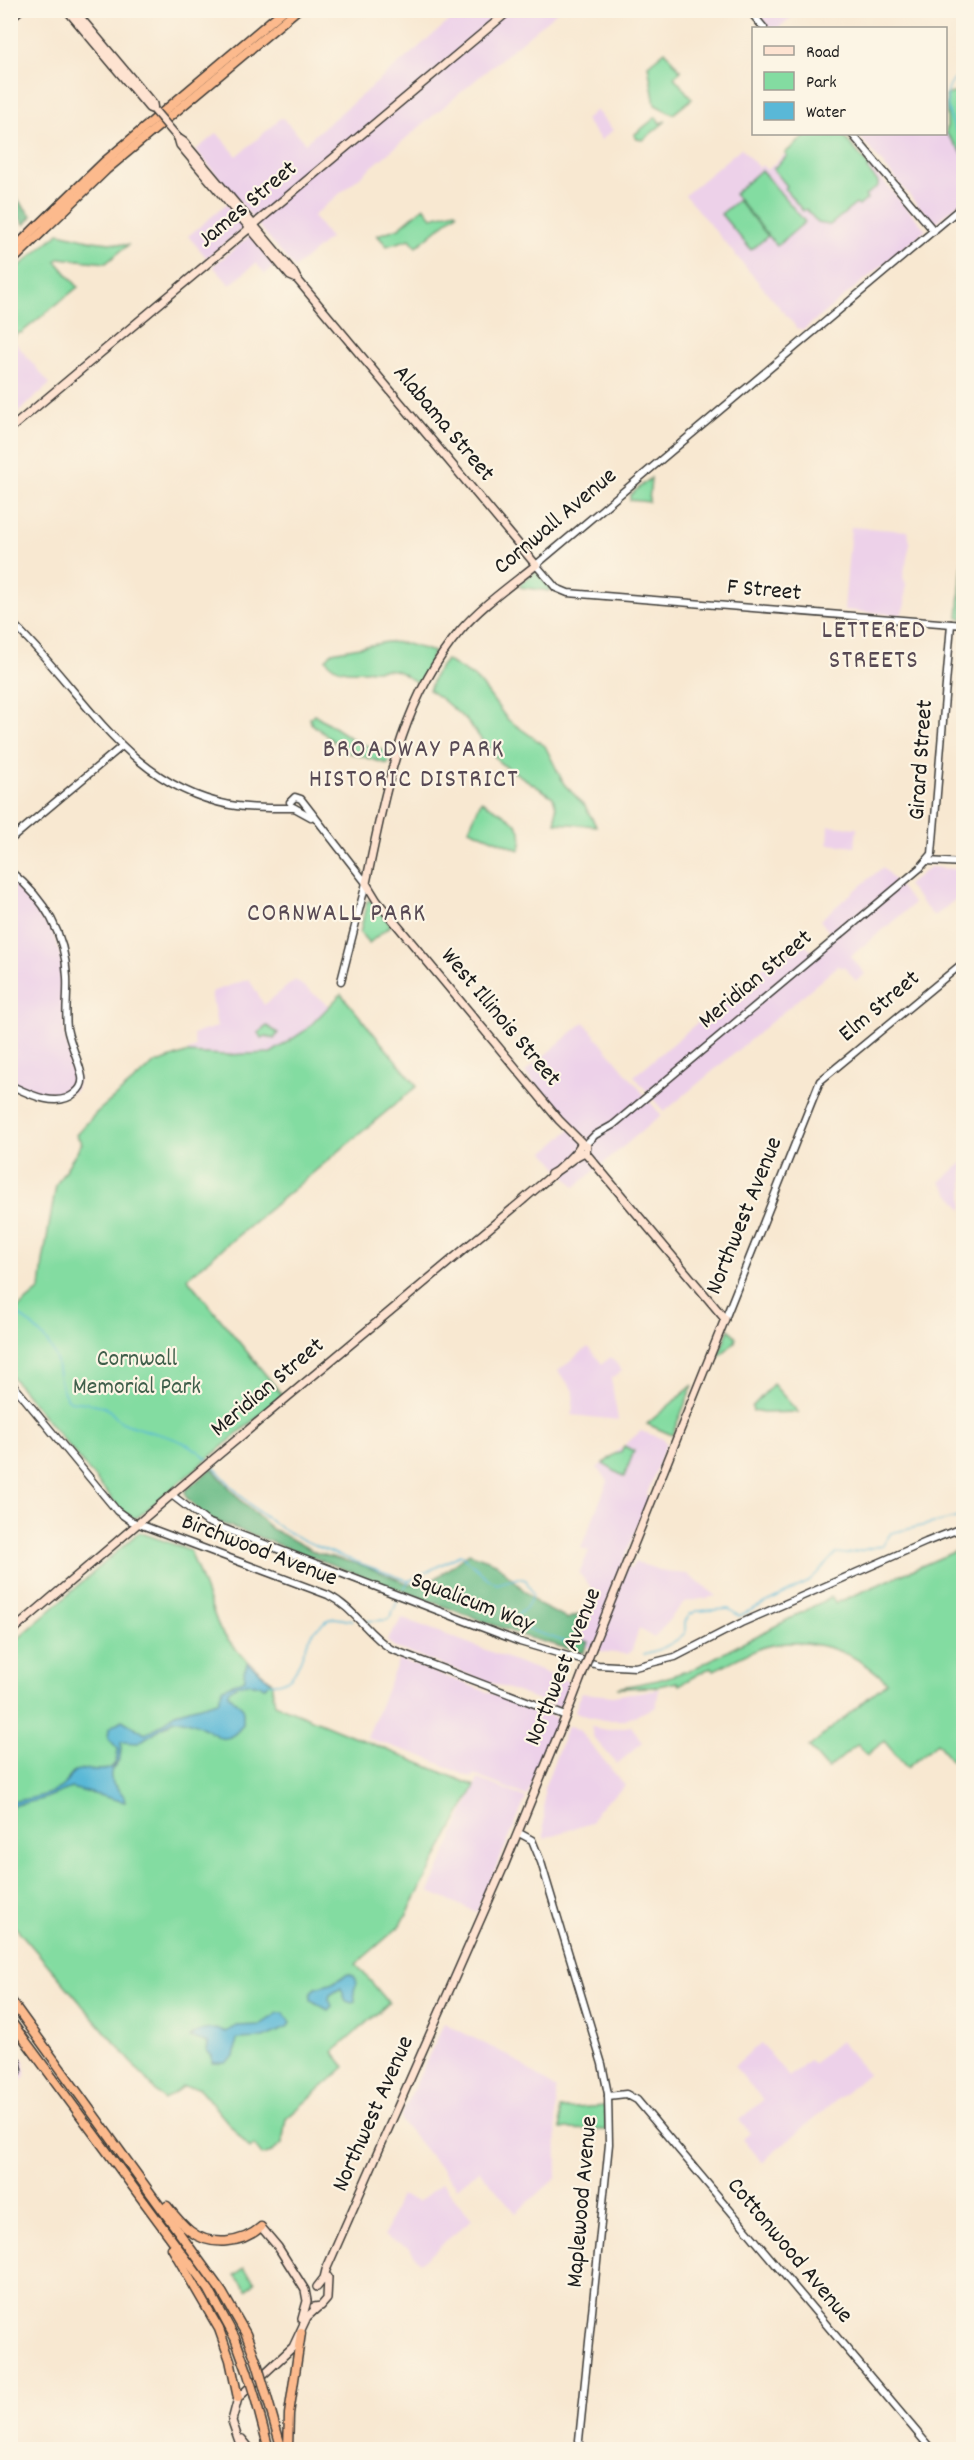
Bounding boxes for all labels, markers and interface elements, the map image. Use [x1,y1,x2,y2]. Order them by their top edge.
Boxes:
legend [752,27,947,135]
text: Road [806,41,840,66]
text: Park [806,71,837,96]
text: Water [806,101,846,126]
street label: James Street [191,153,305,257]
street label: Alabama Street [384,358,502,490]
street label: Cornwall Avenue [487,460,625,584]
street label: F Street [725,571,803,611]
district label: LETTERED STREETS [822,613,926,680]
street label: Girard Street [901,698,943,821]
district label: BROADWAY PARK HISTORIC DISTRICT [309,732,519,799]
district label: CORNWALL PARK [247,896,427,933]
street label: Meridian Street [692,922,821,1038]
street label: West Illinois Street [432,941,568,1095]
street label: Elm Street [832,963,928,1051]
street label: Northwest Avenue [698,1132,792,1300]
street label: Meridian Street [204,1330,333,1446]
park label: Cornwall Memorial Park [73,1343,201,1405]
street label: Birchwood Avenue [176,1506,342,1596]
street label: Squalicum Way [405,1564,540,1643]
street label: Northwest Avenue [517,1583,611,1751]
street label: Northwest Avenue [324,2031,424,2197]
street label: Maplewood Avenue [559,2115,607,2289]
street label: Cottonwood Avenue [718,2171,860,2331]

